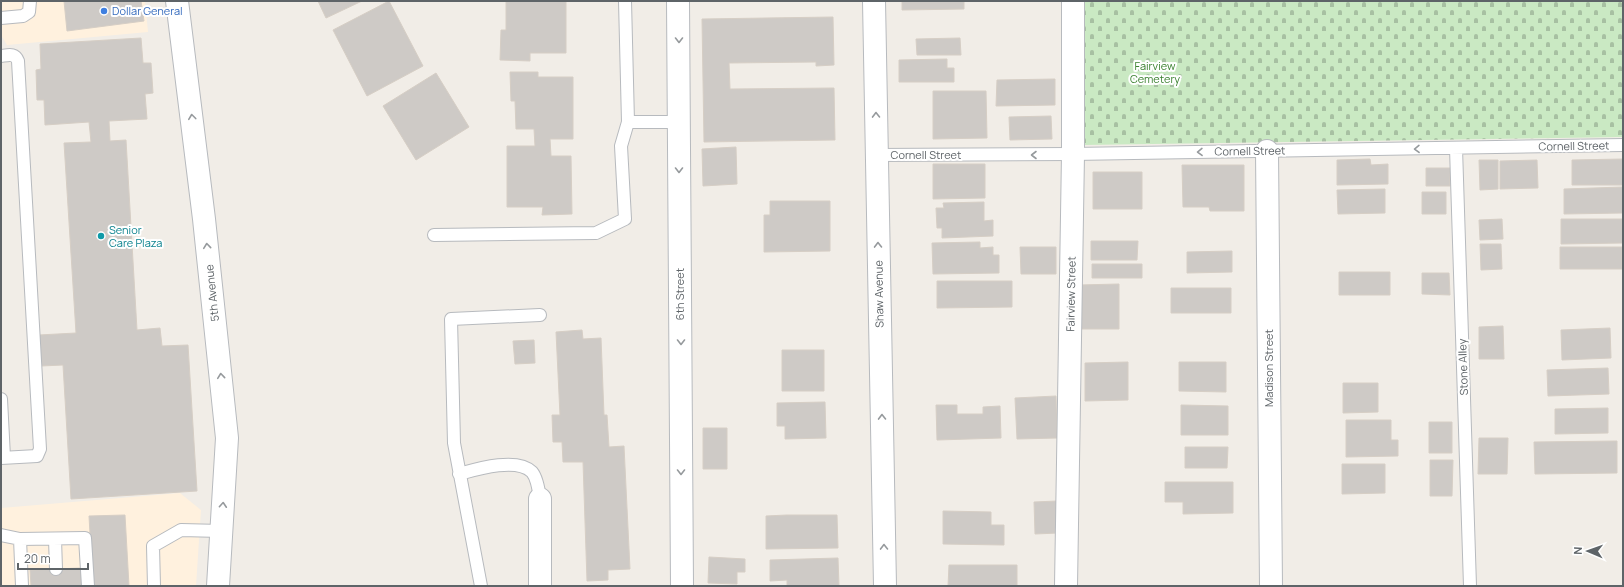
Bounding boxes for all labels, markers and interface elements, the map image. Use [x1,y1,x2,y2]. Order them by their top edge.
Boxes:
place label: Dollar General [112,3,183,18]
marker: Dollar General [99,6,109,16]
one-way arrow [675,37,683,43]
park label: Fairview Cemetery [1130,58,1180,86]
one-way arrow [872,112,880,118]
one-way arrow [187,114,196,120]
street label: Cornell Street [1538,137,1610,154]
street label: Cornell Street [1214,142,1286,159]
one-way arrow [1414,144,1420,153]
street label: Cornell Street [891,147,961,162]
one-way arrow [1197,148,1203,156]
one-way arrow [1031,151,1037,159]
one-way arrow [675,167,683,173]
place label: Senior Care Plaza [109,222,162,250]
marker: Senior Care Plaza [96,231,106,241]
one-way arrow [874,242,882,248]
one-way arrow [203,243,212,249]
street label: Fairview Street [1062,256,1079,332]
street label: Shaw Avenue [870,260,887,328]
street label: 5th Avenue [201,263,222,322]
street label: 6th Street [672,268,687,320]
street label: Madison Street [1261,329,1276,407]
street label: Stone Alley [1454,338,1471,396]
one-way arrow [677,339,685,345]
one-way arrow [216,373,225,379]
one-way arrow [878,414,886,420]
one-way arrow [677,469,685,475]
one-way arrow [218,502,227,508]
north arrow [1568,531,1608,571]
one-way arrow [880,544,888,550]
scale bar [18,545,88,571]
text: N [1570,546,1585,555]
text: 20 m [24,550,51,567]

